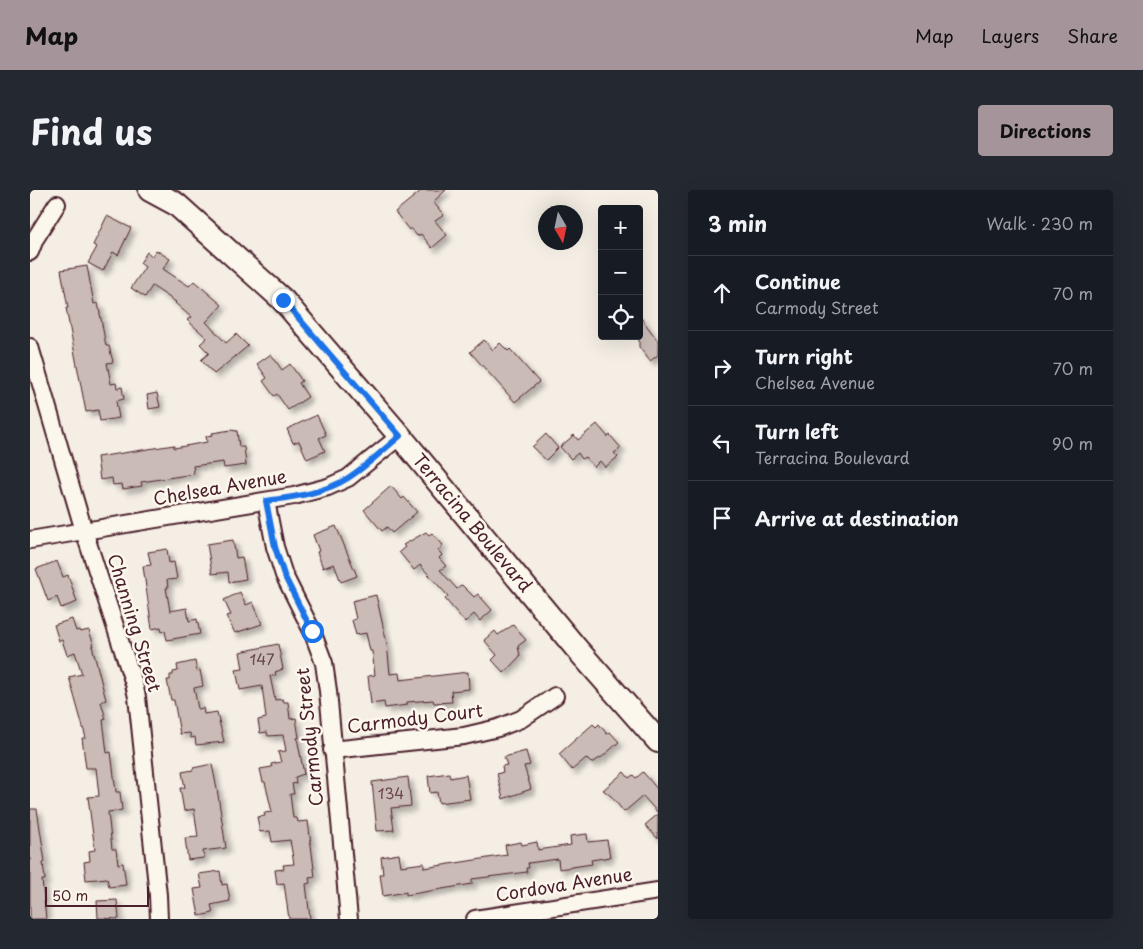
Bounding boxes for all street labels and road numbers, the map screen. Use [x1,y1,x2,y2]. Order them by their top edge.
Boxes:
street label: Terracina Boulevard [407,447,539,597]
street label: Chelsea Avenue [151,461,289,512]
street label: Channing Street [102,550,169,695]
street label: Carmody Street [288,667,329,808]
street label: Carmody Court [345,696,484,739]
street label: Cordova Avenue [494,859,634,908]

